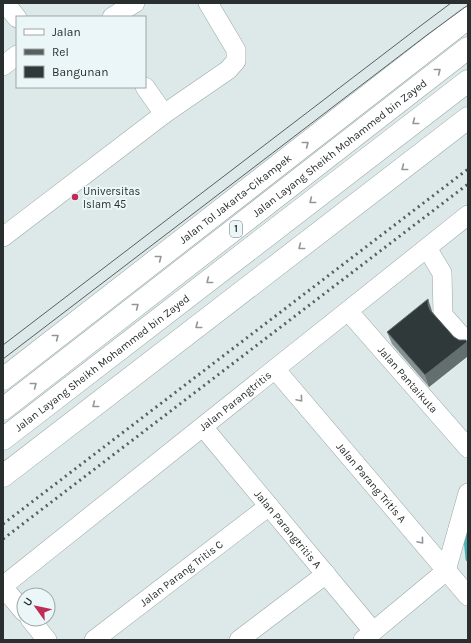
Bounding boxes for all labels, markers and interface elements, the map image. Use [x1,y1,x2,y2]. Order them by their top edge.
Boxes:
legend [16,16,146,88]
text: Jalan [52,25,81,39]
text: Rel [52,45,69,59]
text: Bangunan [52,65,108,79]
one-way arrow [434,68,441,76]
street label: Jalan Layang Sheikh Mohammed bin Zayed [250,76,429,219]
one-way arrow [412,117,419,124]
one-way arrow [301,142,308,149]
street label: Jalan Tol Jakarta–Cikampek [177,151,294,246]
one-way arrow [401,163,408,170]
place label: Universitas Islam 45 [83,185,141,211]
marker: Universitas Islam 45 [70,192,80,202]
one-way arrow [309,197,316,204]
road number: 1 [230,221,242,237]
one-way arrow [298,242,305,249]
one-way arrow [154,256,161,263]
one-way arrow [206,276,213,283]
street label: Jalan Layang Sheikh Mohammed bin Zayed [12,291,192,434]
one-way arrow [132,303,139,310]
one-way arrow [195,321,202,328]
one-way arrow [51,335,58,342]
street label: Jalan Pantaikuta [375,343,441,415]
street label: Jalan Parangtritis [196,368,274,433]
one-way arrow [29,383,36,390]
one-way arrow [295,394,302,402]
one-way arrow [92,401,99,408]
street label: Jalan Parang Tritis A [334,440,410,526]
street label: Jalan Parangtritis A [252,488,325,571]
one-way arrow [416,536,423,543]
street label: Jalan Parang Tritis C [137,537,226,609]
north arrow [16,587,56,627]
text: U [21,595,36,609]

